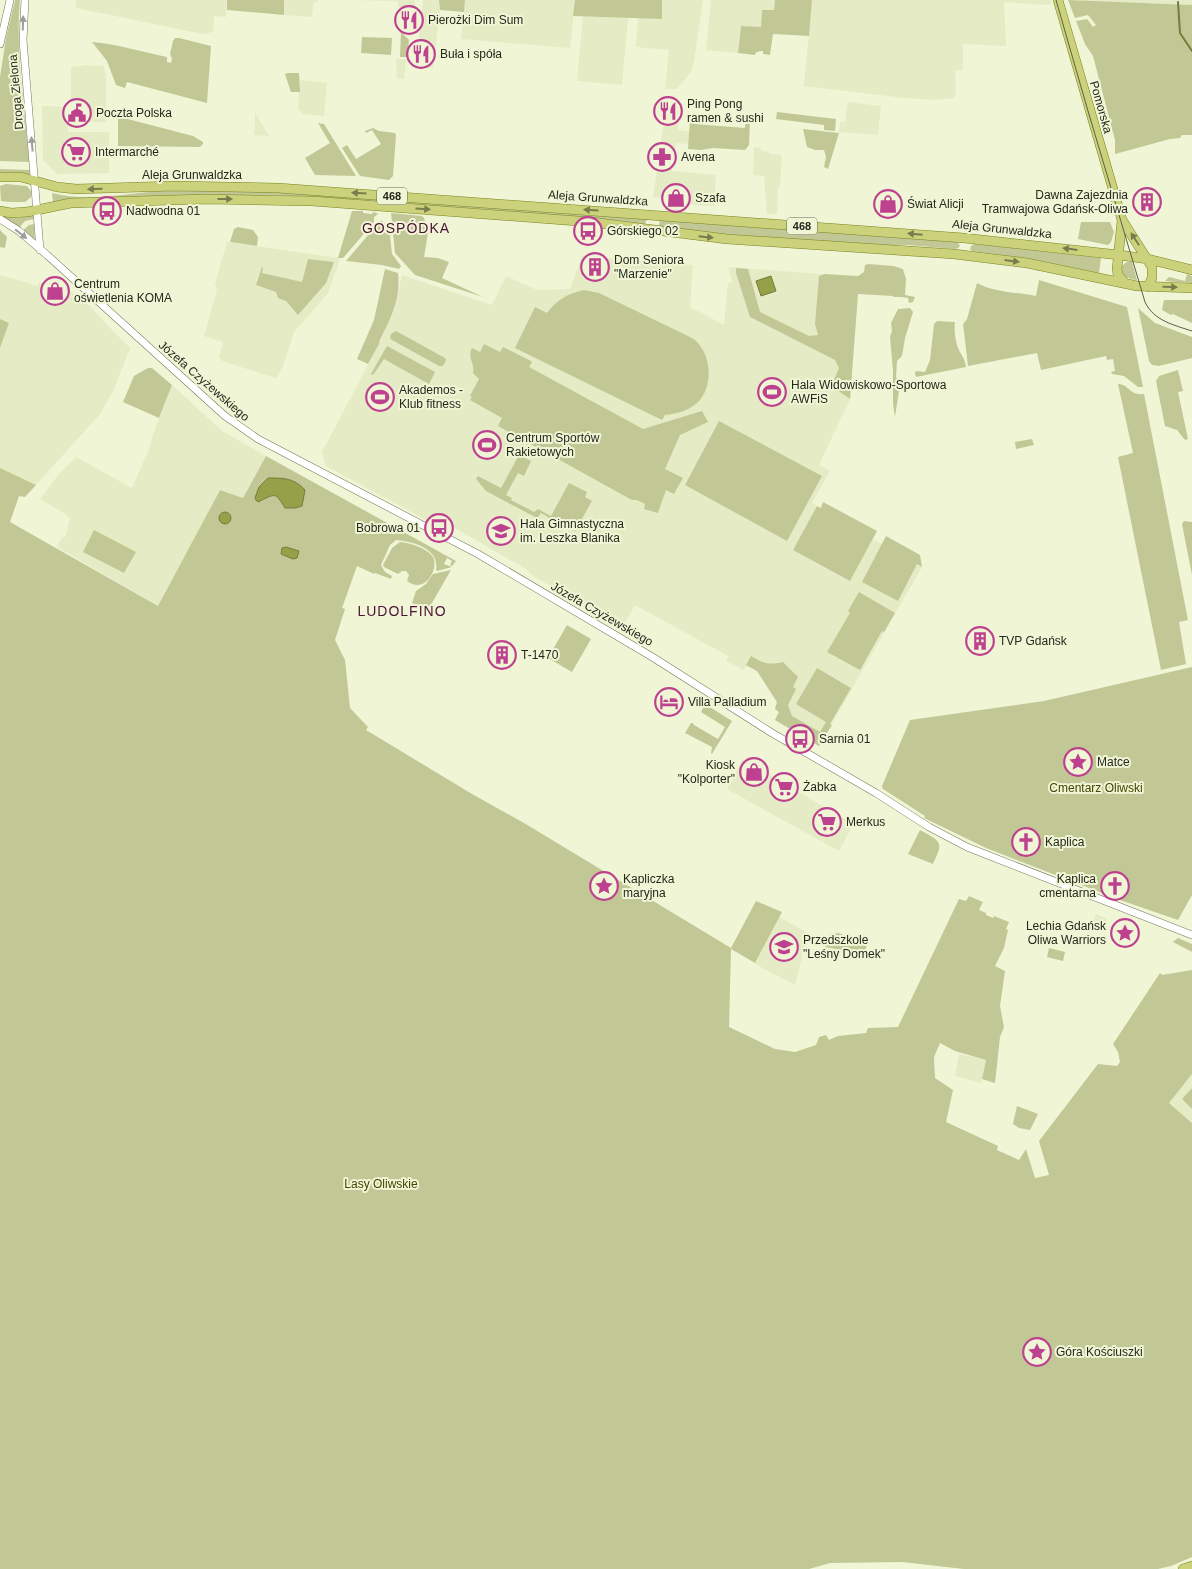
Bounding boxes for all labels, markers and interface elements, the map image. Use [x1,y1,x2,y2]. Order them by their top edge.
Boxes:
restaurant icon: Pierożki Dim Sum [394,5,424,35]
place label: Pierożki Dim Sum [428,13,523,27]
one-way arrow [19,15,27,31]
restaurant icon: Buła i spóła [406,39,436,69]
place label: Buła i spóła [440,47,502,61]
street label: Droga Zielona [6,54,26,130]
street label: Pomorska [1087,79,1115,135]
restaurant icon: Ping Pong ramen & sushi [653,96,683,126]
place label: Ping Pong ramen & sushi [687,97,764,125]
public building icon: Poczta Polska [62,98,92,128]
place label: Poczta Polska [96,106,172,120]
one-way arrow [28,135,36,151]
supermarket icon: Intermarché [61,137,91,167]
pharmacy icon: Avena [647,142,677,172]
place label: Intermarché [95,145,159,159]
place label: Avena [681,150,715,164]
street label: Aleja Grunwaldzka [142,168,242,182]
shop icon: Szafa [661,183,691,213]
one-way arrow [87,186,103,194]
building icon: Dawna Zajezdnia Tramwajowa Gdańsk-Oliwa [1132,187,1162,217]
road number: 468 [377,188,407,205]
street label: Aleja Grunwaldzka [548,188,649,208]
place label: Dawna Zajezdnia Tramwajowa Gdańsk-Oliwa [982,188,1128,216]
one-way arrow [351,189,367,197]
shop icon: Świat Alicji [873,189,903,219]
place label: Szafa [695,191,726,205]
one-way arrow [218,195,234,203]
bus stop icon: Nadwodna 01 [92,196,122,226]
place label: Świat Alicji [907,196,964,211]
place label: Nadwodna 01 [126,204,200,218]
one-way arrow [415,205,431,213]
one-way arrow [583,206,599,214]
bus stop icon: Górskiego 02 [573,216,603,246]
street label: Aleja Grunwaldzka [952,217,1053,241]
road number: 468 [787,218,817,235]
district label: GOSPÓDKA [362,220,450,236]
place label: Górskiego 02 [607,224,679,238]
one-way arrow [14,228,27,239]
one-way arrow [907,230,923,238]
one-way arrow [698,233,714,241]
one-way arrow [1130,233,1140,246]
one-way arrow [1062,245,1078,253]
building icon: Dom Seniora "Marzenie" [580,252,610,282]
place label: Dom Seniora "Marzenie" [614,253,684,281]
one-way arrow [1004,258,1020,266]
shop icon: Centrum oświetlenia KOMA [40,276,70,306]
place label: Centrum oświetlenia KOMA [74,277,172,305]
one-way arrow [1162,283,1178,291]
street label: Józefa Czyżewskiego [156,338,252,424]
sports icon: Hala Widowiskowo-Sportowa AWFiS [757,377,787,407]
place label: Hala Widowiskowo-Sportowa AWFiS [791,378,947,406]
sports icon: Akademos - Klub fitness [365,382,395,412]
place label: Akademos - Klub fitness [399,383,463,411]
sports icon: Centrum Sportów Rakietowych [472,430,502,460]
place label: Centrum Sportów Rakietowych [506,431,600,459]
bus stop icon: Bobrowa 01 [424,513,454,543]
school or university icon: Hala Gimnastyczna im. Leszka Blanika [486,516,516,546]
place label: Hala Gimnastyczna im. Leszka Blanika [520,517,624,545]
place label: Bobrowa 01 [356,521,420,535]
street label: Józefa Czyżewskiego [549,579,656,649]
district label: LUDOLFINO [357,603,447,619]
building icon: TVP Gdańsk [965,626,995,656]
place label: TVP Gdańsk [999,634,1068,648]
building icon: T-1470 [487,640,517,670]
place label: T-1470 [521,648,559,662]
hotel icon: Villa Palladium [654,687,684,717]
place label: Villa Palladium [688,695,767,709]
bus stop icon: Sarnia 01 [785,724,815,754]
place label: Sarnia 01 [819,732,871,746]
place icon: Matce [1063,747,1093,777]
place label: Matce [1097,755,1130,769]
shop icon: Kiosk "Kolporter" [739,757,769,787]
place label: Kiosk "Kolporter" [678,758,736,786]
supermarket icon: Żabka [769,772,799,802]
place label: Żabka [803,780,837,794]
park label: Cmentarz Oliwski [1049,781,1143,795]
supermarket icon: Merkus [812,807,842,837]
place label: Merkus [846,815,885,829]
church icon: Kaplica [1011,827,1041,857]
place label: Kaplica [1045,835,1085,849]
place icon: Kapliczka maryjna [589,871,619,901]
church icon: Kaplica cmentarna [1100,871,1130,901]
place label: Kapliczka maryjna [623,872,675,900]
place label: Kaplica cmentarna [1039,872,1096,900]
place icon: Lechia Gdańsk Oliwa Warriors [1110,918,1140,948]
place label: Lechia Gdańsk Oliwa Warriors [1026,919,1107,947]
school or university icon: Przedszkole "Leśny Domek" [769,932,799,962]
place label: Przedszkole "Leśny Domek" [803,933,885,961]
park label: Lasy Oliwskie [344,1177,418,1191]
place icon: Góra Kościuszki [1022,1337,1052,1367]
place label: Góra Kościuszki [1056,1345,1143,1359]

